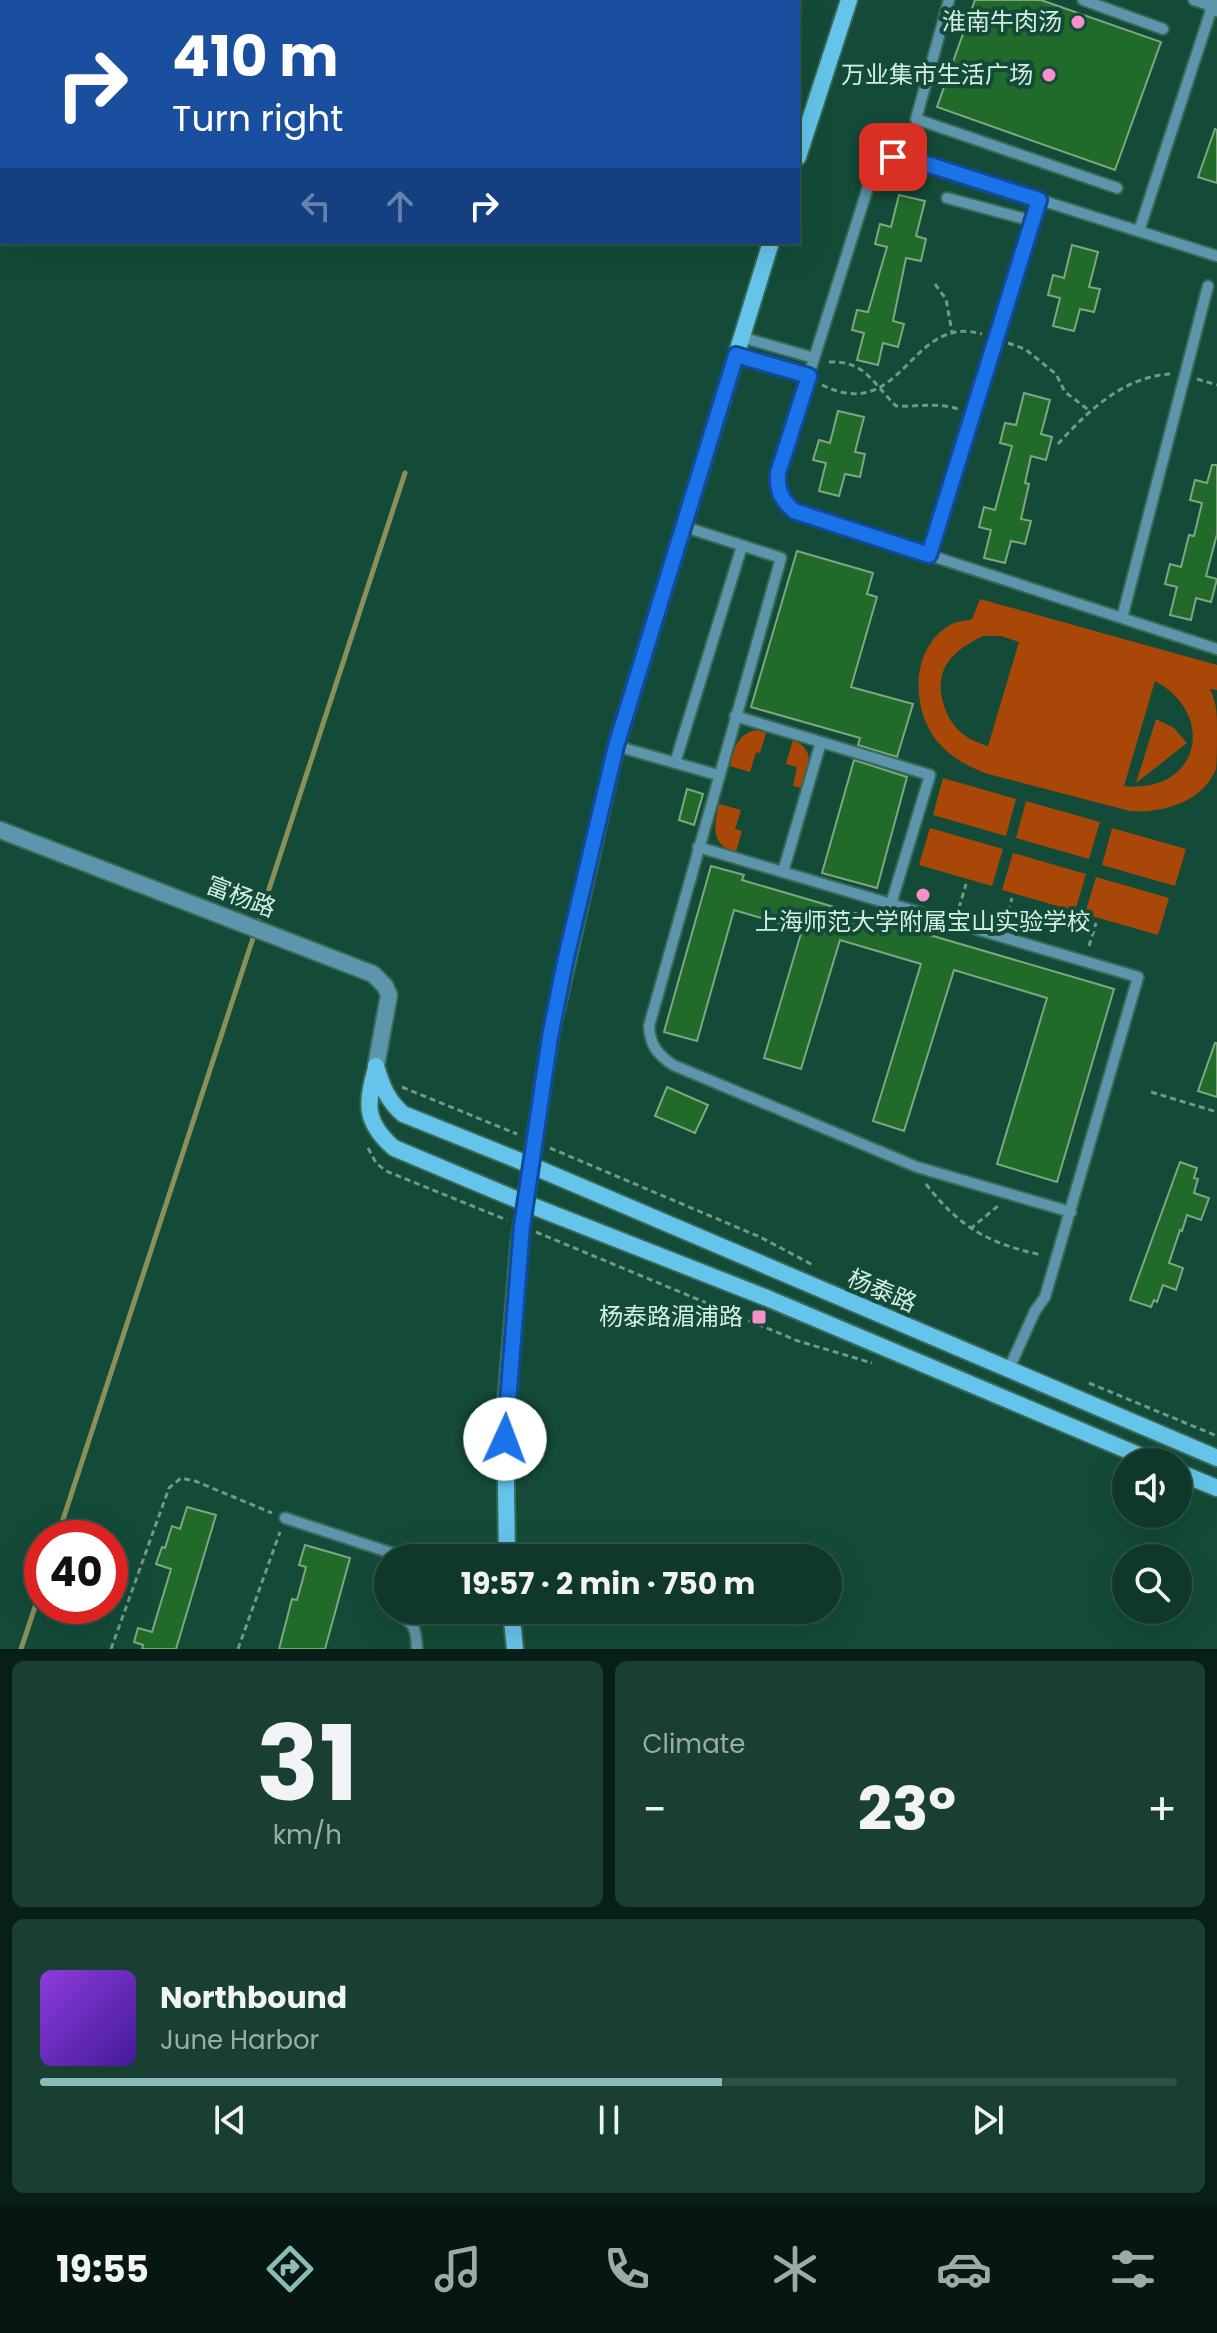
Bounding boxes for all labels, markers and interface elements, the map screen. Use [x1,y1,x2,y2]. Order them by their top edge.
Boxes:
place label: 淮南牛肉汤 [942,5,1062,38]
marker: 淮南牛肉汤 [1069,13,1087,31]
text: 410 m [172,17,339,96]
icon: right [40,32,144,136]
place label: 万业集市生活广场 [841,58,1033,91]
marker: 万业集市生活广场 [1040,66,1058,84]
text: Turn right [172,93,343,144]
pin [859,123,927,191]
icon: arrive [871,135,915,179]
icon: left [294,184,338,228]
icon: ahead [378,184,422,228]
icon: right [462,184,506,228]
street label: 富杨路 [202,868,281,925]
marker: 上海师范大学附属宝山实验学校 [914,886,932,904]
place label: 上海师范大学附属宝山实验学校 [755,905,1091,938]
street label: 杨泰路 [843,1261,922,1320]
place label: 杨泰路湄浦路 [599,1300,743,1333]
marker: 杨泰路湄浦路 [750,1308,768,1326]
position arrow [463,1397,547,1481]
map controls [1112,1448,1192,1624]
button: sound [1112,1448,1192,1528]
speed limit sign: 40 [24,1520,128,1624]
button: search [1112,1544,1192,1624]
text: 19:57 · 2 min · 750 m [461,1562,755,1605]
text: 31 [256,1691,358,1836]
text: Climate [643,1726,745,1762]
text: 23° [858,1767,956,1851]
text: − [643,1779,667,1840]
text: + [1147,1779,1177,1840]
text: km/h [273,1817,342,1853]
text: Northbound [160,1976,347,2019]
text: June Harbor [160,2022,319,2058]
icon: previous [208,2098,252,2142]
icon: pause [587,2098,631,2142]
icon: next [966,2098,1010,2142]
icon: directions [262,2241,318,2297]
icon: music [430,2241,486,2297]
icon: phone [599,2241,655,2297]
icon: climate [767,2241,823,2297]
icon: car [936,2241,992,2297]
icon: filters [1105,2241,1161,2297]
text: 19:55 [56,2244,149,2295]

